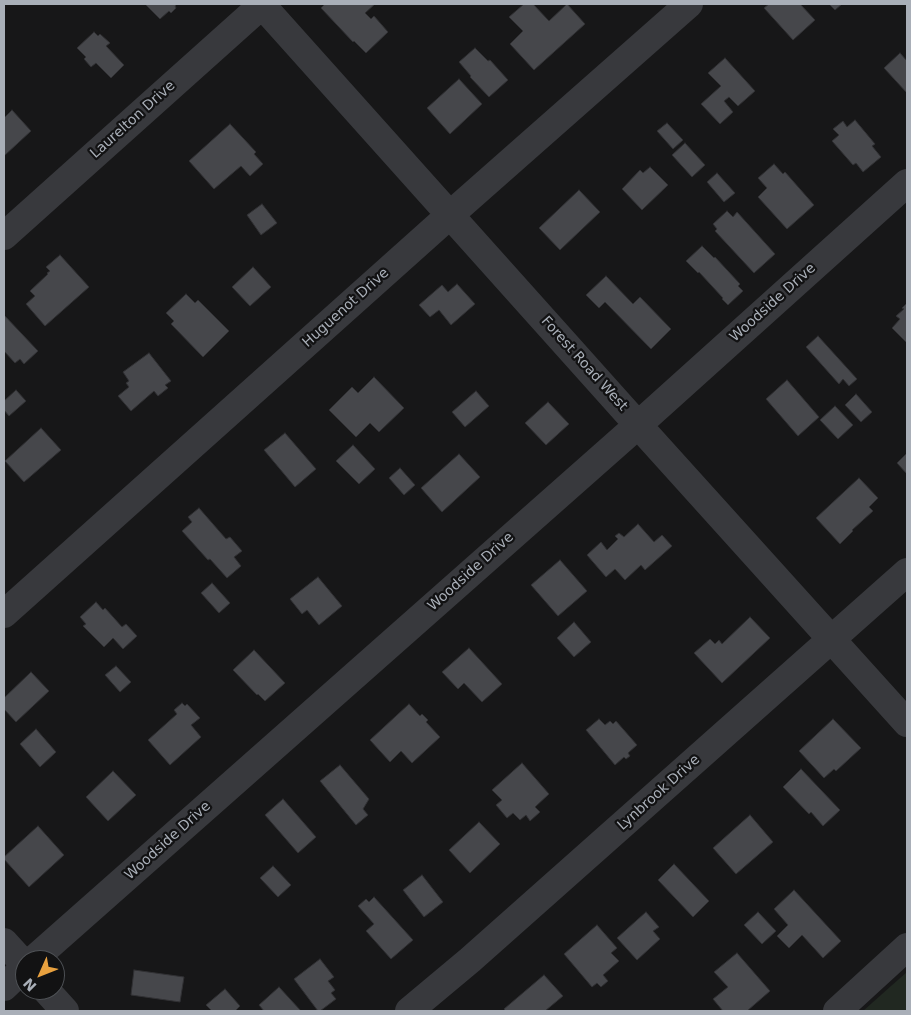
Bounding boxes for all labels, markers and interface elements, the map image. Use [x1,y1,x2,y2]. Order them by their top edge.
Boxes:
street label: Laurelton Drive [87,78,179,162]
street label: Woodside Drive [727,260,819,346]
street label: Huguenot Drive [299,265,393,351]
street label: Forest Road West [537,313,631,415]
street label: Woodside Drive [425,529,517,615]
street label: Lynbrook Drive [614,752,704,834]
street label: Woodside Drive [122,798,214,884]
north arrow [15,950,65,1000]
text: N [20,975,40,994]

